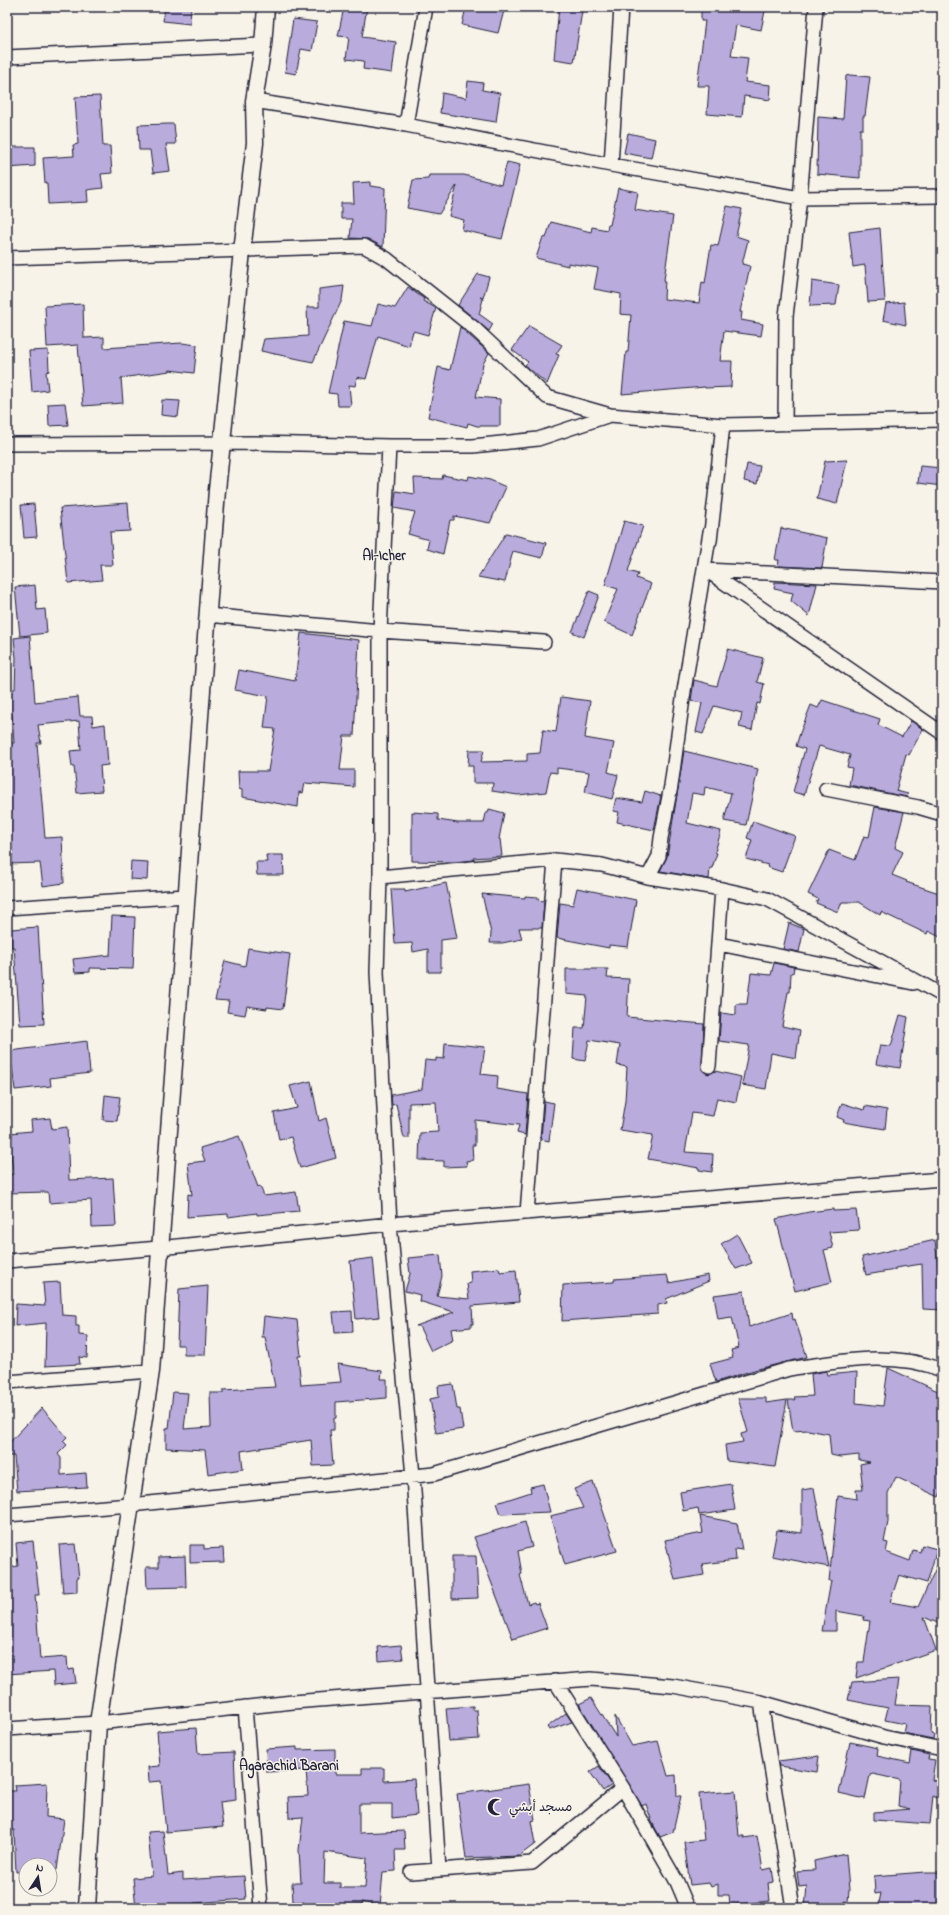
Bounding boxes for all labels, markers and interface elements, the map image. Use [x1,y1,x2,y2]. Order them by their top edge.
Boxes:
district label: Al-Icher [363,546,406,567]
district label: Agarachid Barani [239,1756,339,1779]
mosque icon: مسجد أبشي [486,1797,506,1817]
place label: مسجد أبشي [509,1798,572,1818]
north arrow [18,1857,58,1897]
text: N [35,1860,45,1877]

